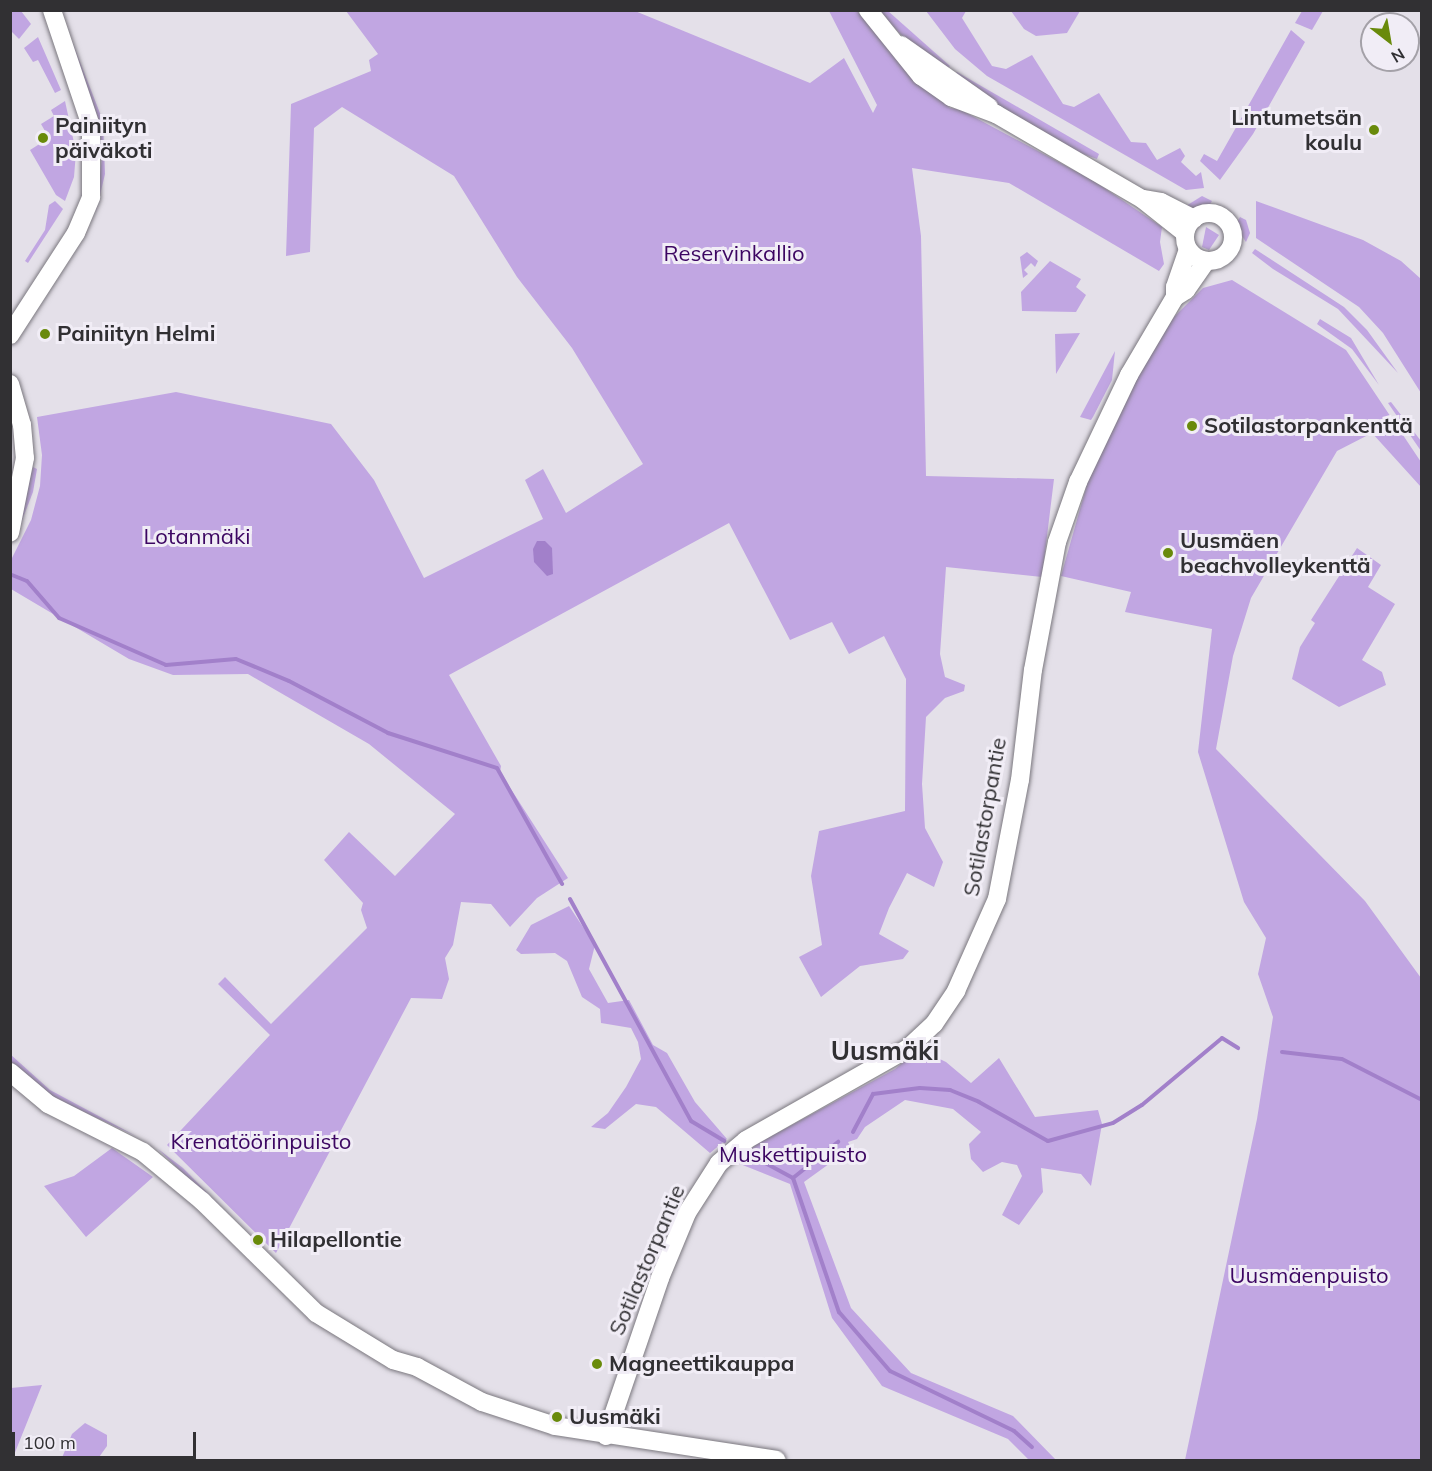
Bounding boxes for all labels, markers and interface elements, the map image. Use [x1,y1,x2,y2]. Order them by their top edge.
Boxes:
north arrow [1360,12,1420,72]
text: N [1388,44,1409,67]
place label: Lintumetsän koulu [1231,104,1362,156]
place label: Painiityn päiväkoti [55,112,153,164]
marker: Lintumetsän koulu [1367,123,1381,137]
marker: Painiityn päiväkoti [36,131,50,145]
park label: Reservinkallio [664,241,804,267]
place label: Painiityn Helmi [57,321,215,347]
marker: Painiityn Helmi [38,327,52,341]
place label: Sotilastorpankenttä [1204,413,1413,439]
marker: Sotilastorpankenttä [1185,419,1199,433]
park label: Lotanmäki [143,524,251,550]
place label: Uusmäen beachvolleykenttä [1180,527,1371,578]
marker: Uusmäen beachvolleykenttä [1161,546,1175,560]
street label: Sotilastorpantie [958,736,1012,898]
district label: Uusmäki [831,1035,939,1067]
park label: Krenatöörinpuisto [171,1129,351,1155]
park label: Muskettipuisto [719,1142,867,1168]
street label: Sotilastorpantie [603,1181,691,1339]
place label: Hilapellontie [270,1227,402,1253]
marker: Hilapellontie [251,1233,265,1247]
park label: Uusmäenpuisto [1229,1263,1389,1289]
place label: Magneettikauppa [609,1351,794,1377]
marker: Magneettikauppa [590,1357,604,1371]
place label: Uusmäki [569,1404,661,1430]
marker: Uusmäki [550,1410,564,1424]
scale bar [15,1420,200,1458]
text: 100 m [23,1431,76,1454]

